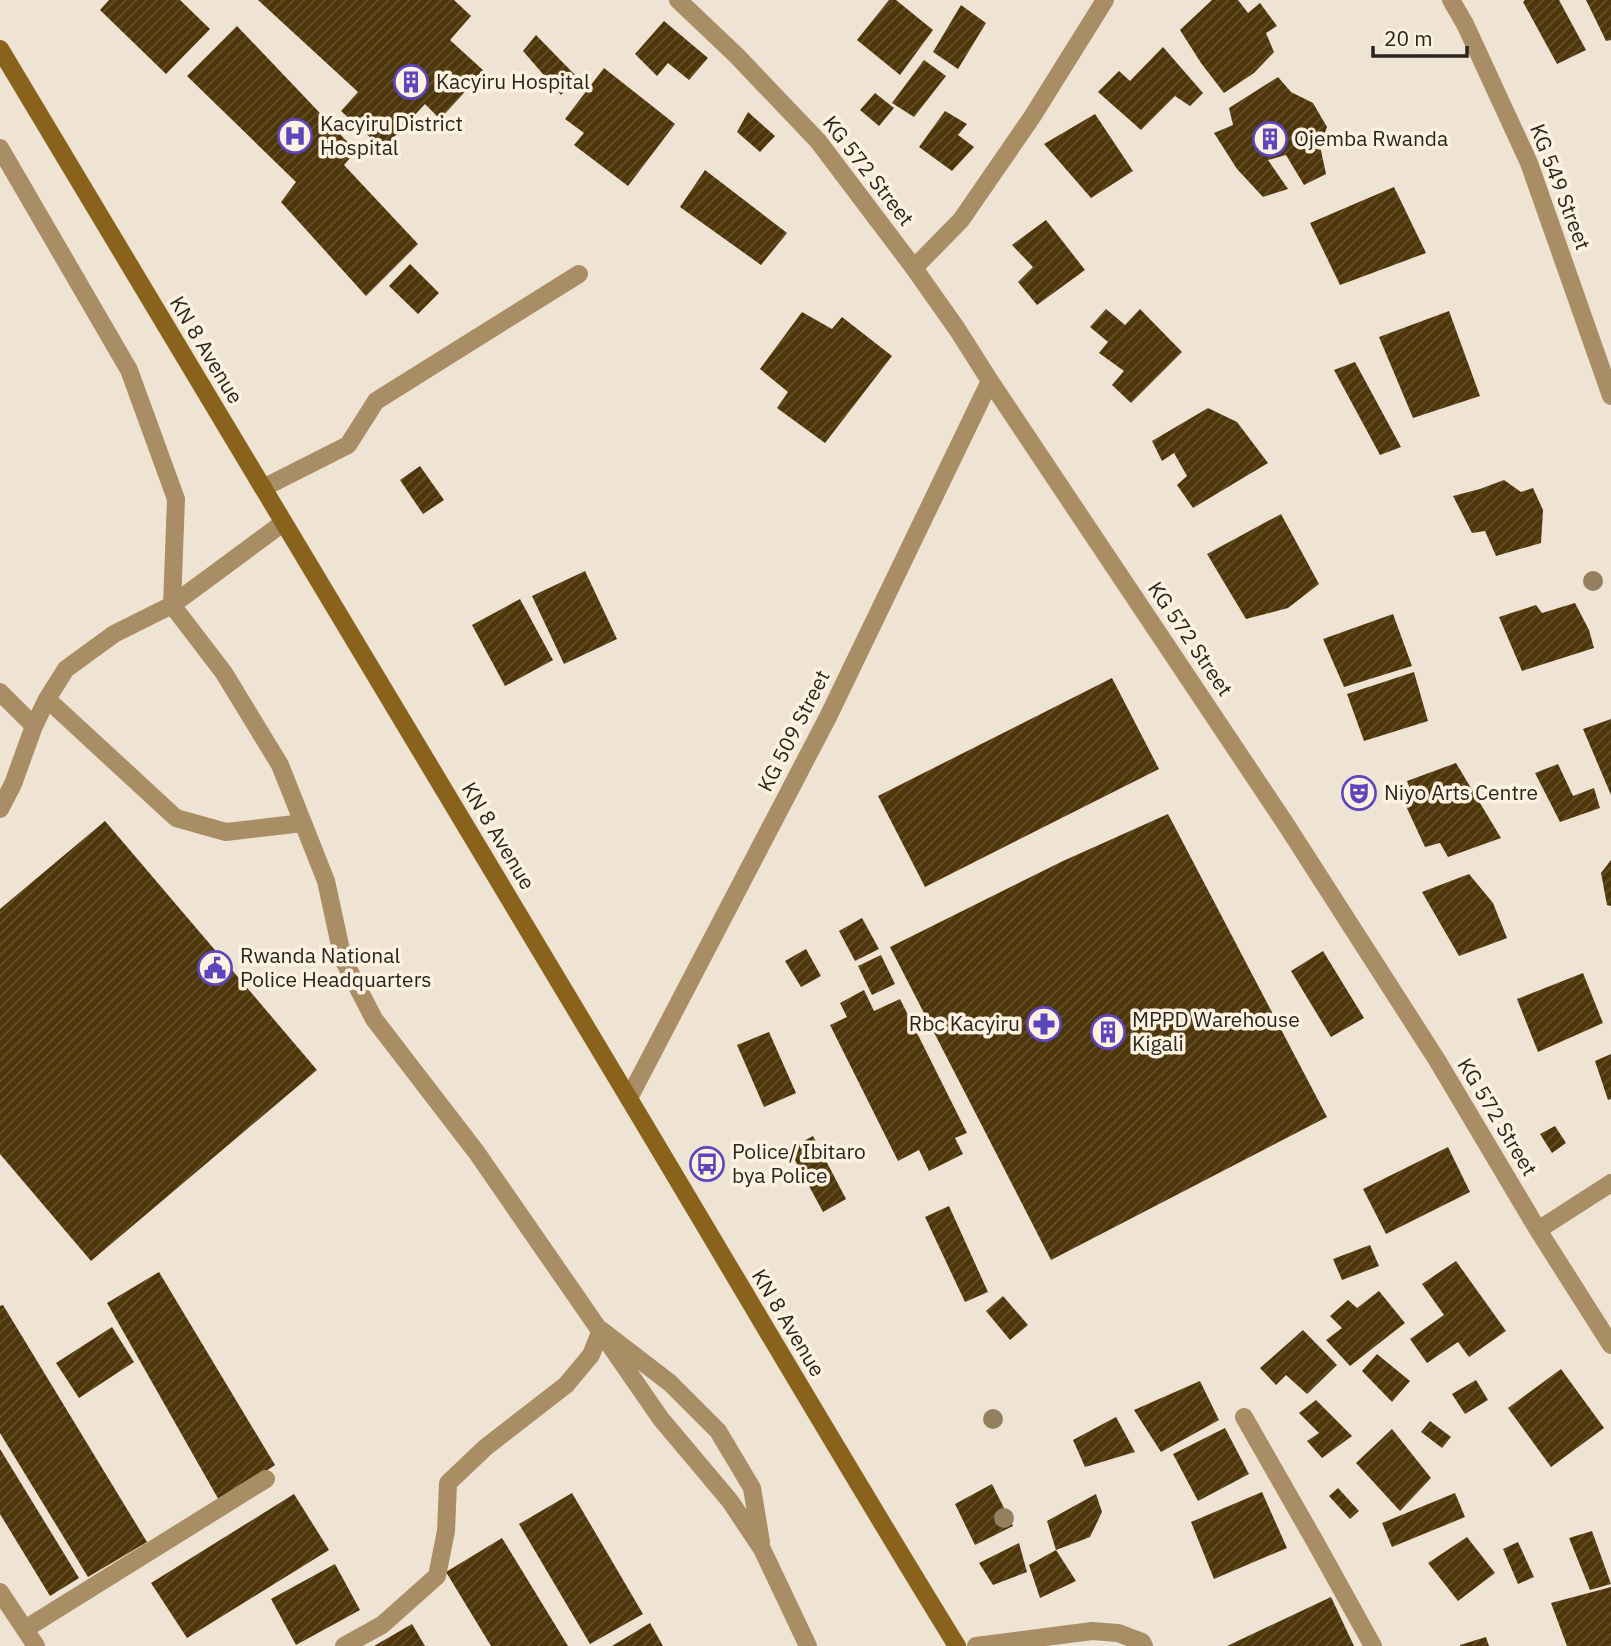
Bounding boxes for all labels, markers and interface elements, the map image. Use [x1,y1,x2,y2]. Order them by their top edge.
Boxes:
scale bar [1373,14,1468,58]
text: 20 m [1384,24,1433,52]
building icon: Kacyiru Hospital [392,63,430,101]
place label: Kacyiru Hospital [436,67,590,95]
place label: Kacyiru District Hospital [320,109,463,161]
street label: KG 572 Street [817,109,921,231]
hospital icon: Kacyiru District Hospital [276,117,314,155]
building icon: Ojemba Rwanda [1251,120,1289,158]
street label: KG 549 Street [1524,120,1598,254]
place label: Ojemba Rwanda [1294,124,1448,152]
street label: KN 8 Avenue [164,291,250,408]
street label: KG 572 Street [1142,576,1240,701]
street label: KG 509 Street [751,665,836,796]
theatre icon: Niyo Arts Centre [1340,774,1378,812]
street label: KN 8 Avenue [456,777,542,894]
place label: Niyo Arts Centre [1384,778,1538,806]
place label: Rwanda National Police Headquarters [240,941,432,993]
public building icon: Rwanda National Police Headquarters [196,949,234,987]
pharmacy icon: Rbc Kacyiru [1025,1005,1063,1043]
place label: MPPD Warehouse Kigali [1132,1005,1300,1057]
place label: Rbc Kacyiru [909,1009,1020,1037]
building icon: MPPD Warehouse Kigali [1089,1013,1127,1051]
street label: KG 572 Street [1452,1052,1544,1181]
place label: Police/ Ibitaro bya Police [732,1137,866,1189]
bus stop icon: Police/ Ibitaro bya Police [688,1145,726,1183]
street label: KN 8 Avenue [746,1264,832,1381]

